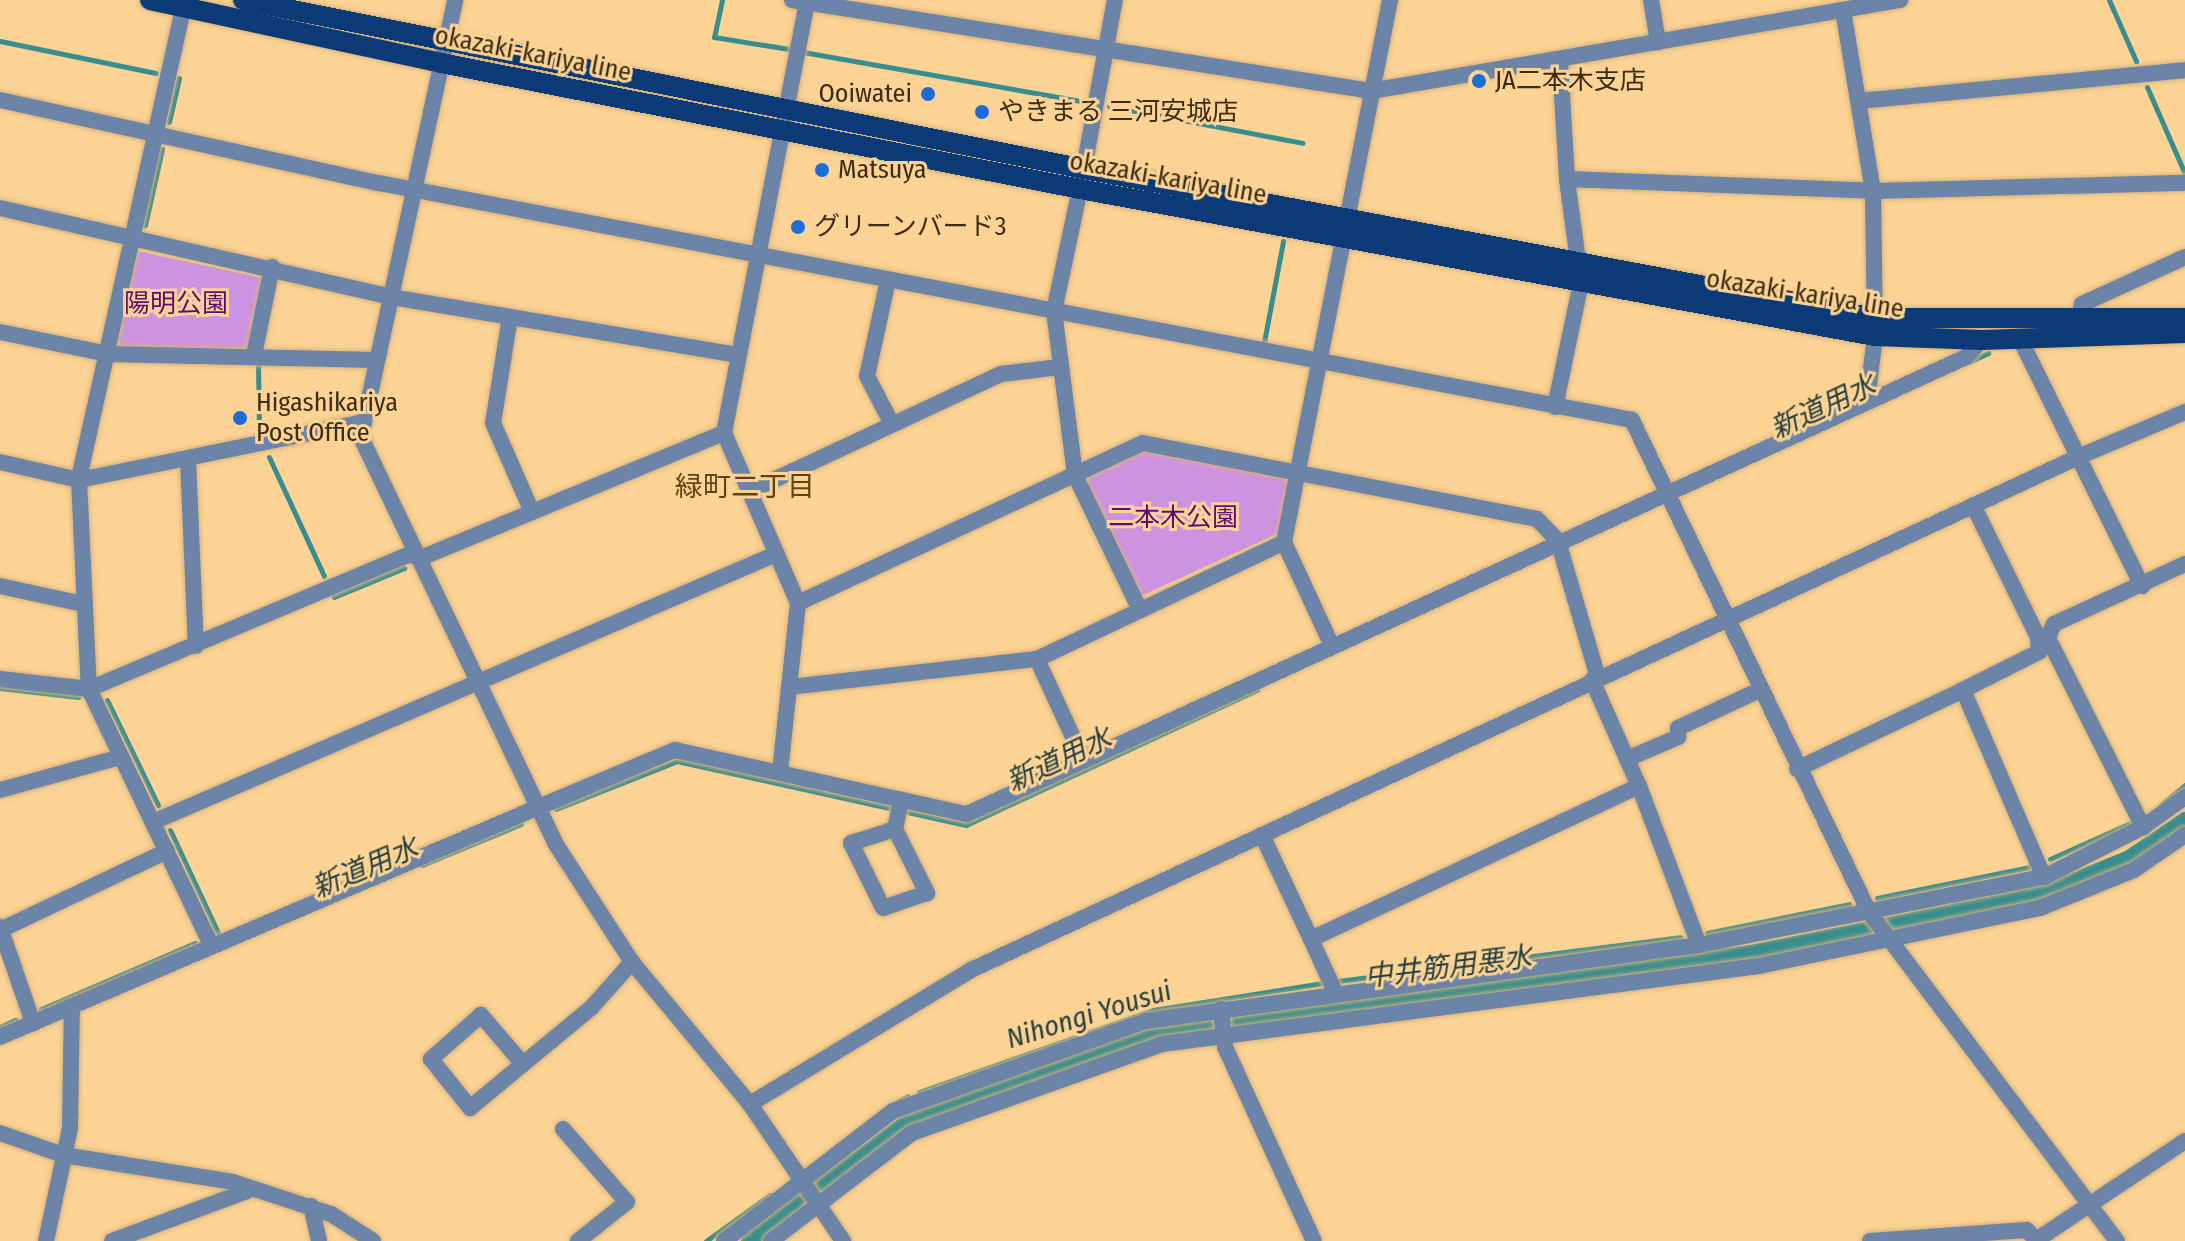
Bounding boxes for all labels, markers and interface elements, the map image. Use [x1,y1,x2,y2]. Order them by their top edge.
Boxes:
street label: okazaki-kariya line [432,20,634,88]
place label: JA二本木支店 [1495,65,1646,97]
marker: JA二本木支店 [1470,72,1488,90]
place label: Ooiwatei [819,78,912,110]
marker: Ooiwatei [919,85,937,103]
place label: やきまる 三河安城店 [998,96,1238,128]
marker: やきまる 三河安城店 [973,103,991,121]
street label: okazaki-kariya line [1067,145,1269,211]
place label: Matsuya [838,154,926,186]
marker: Matsuya [813,161,831,179]
place label: グリーンバード3 [814,211,1008,243]
marker: グリーンバード3 [789,218,807,236]
street label: okazaki-kariya line [1704,263,1906,325]
park label: 陽明公園 [124,288,228,320]
water label: 新道用水 [1765,368,1881,446]
place label: Higashikariya Post Office [256,387,398,448]
marker: Higashikariya Post Office [231,409,249,427]
district label: 緑町二丁目 [675,470,815,504]
park label: 二本木公園 [1108,502,1238,534]
water label: 新道用水 [1001,721,1117,799]
water label: 新道用水 [307,831,423,905]
water label: 中井筋用悪水 [1363,940,1533,994]
water label: Nihongi Yousui [1002,974,1176,1056]

